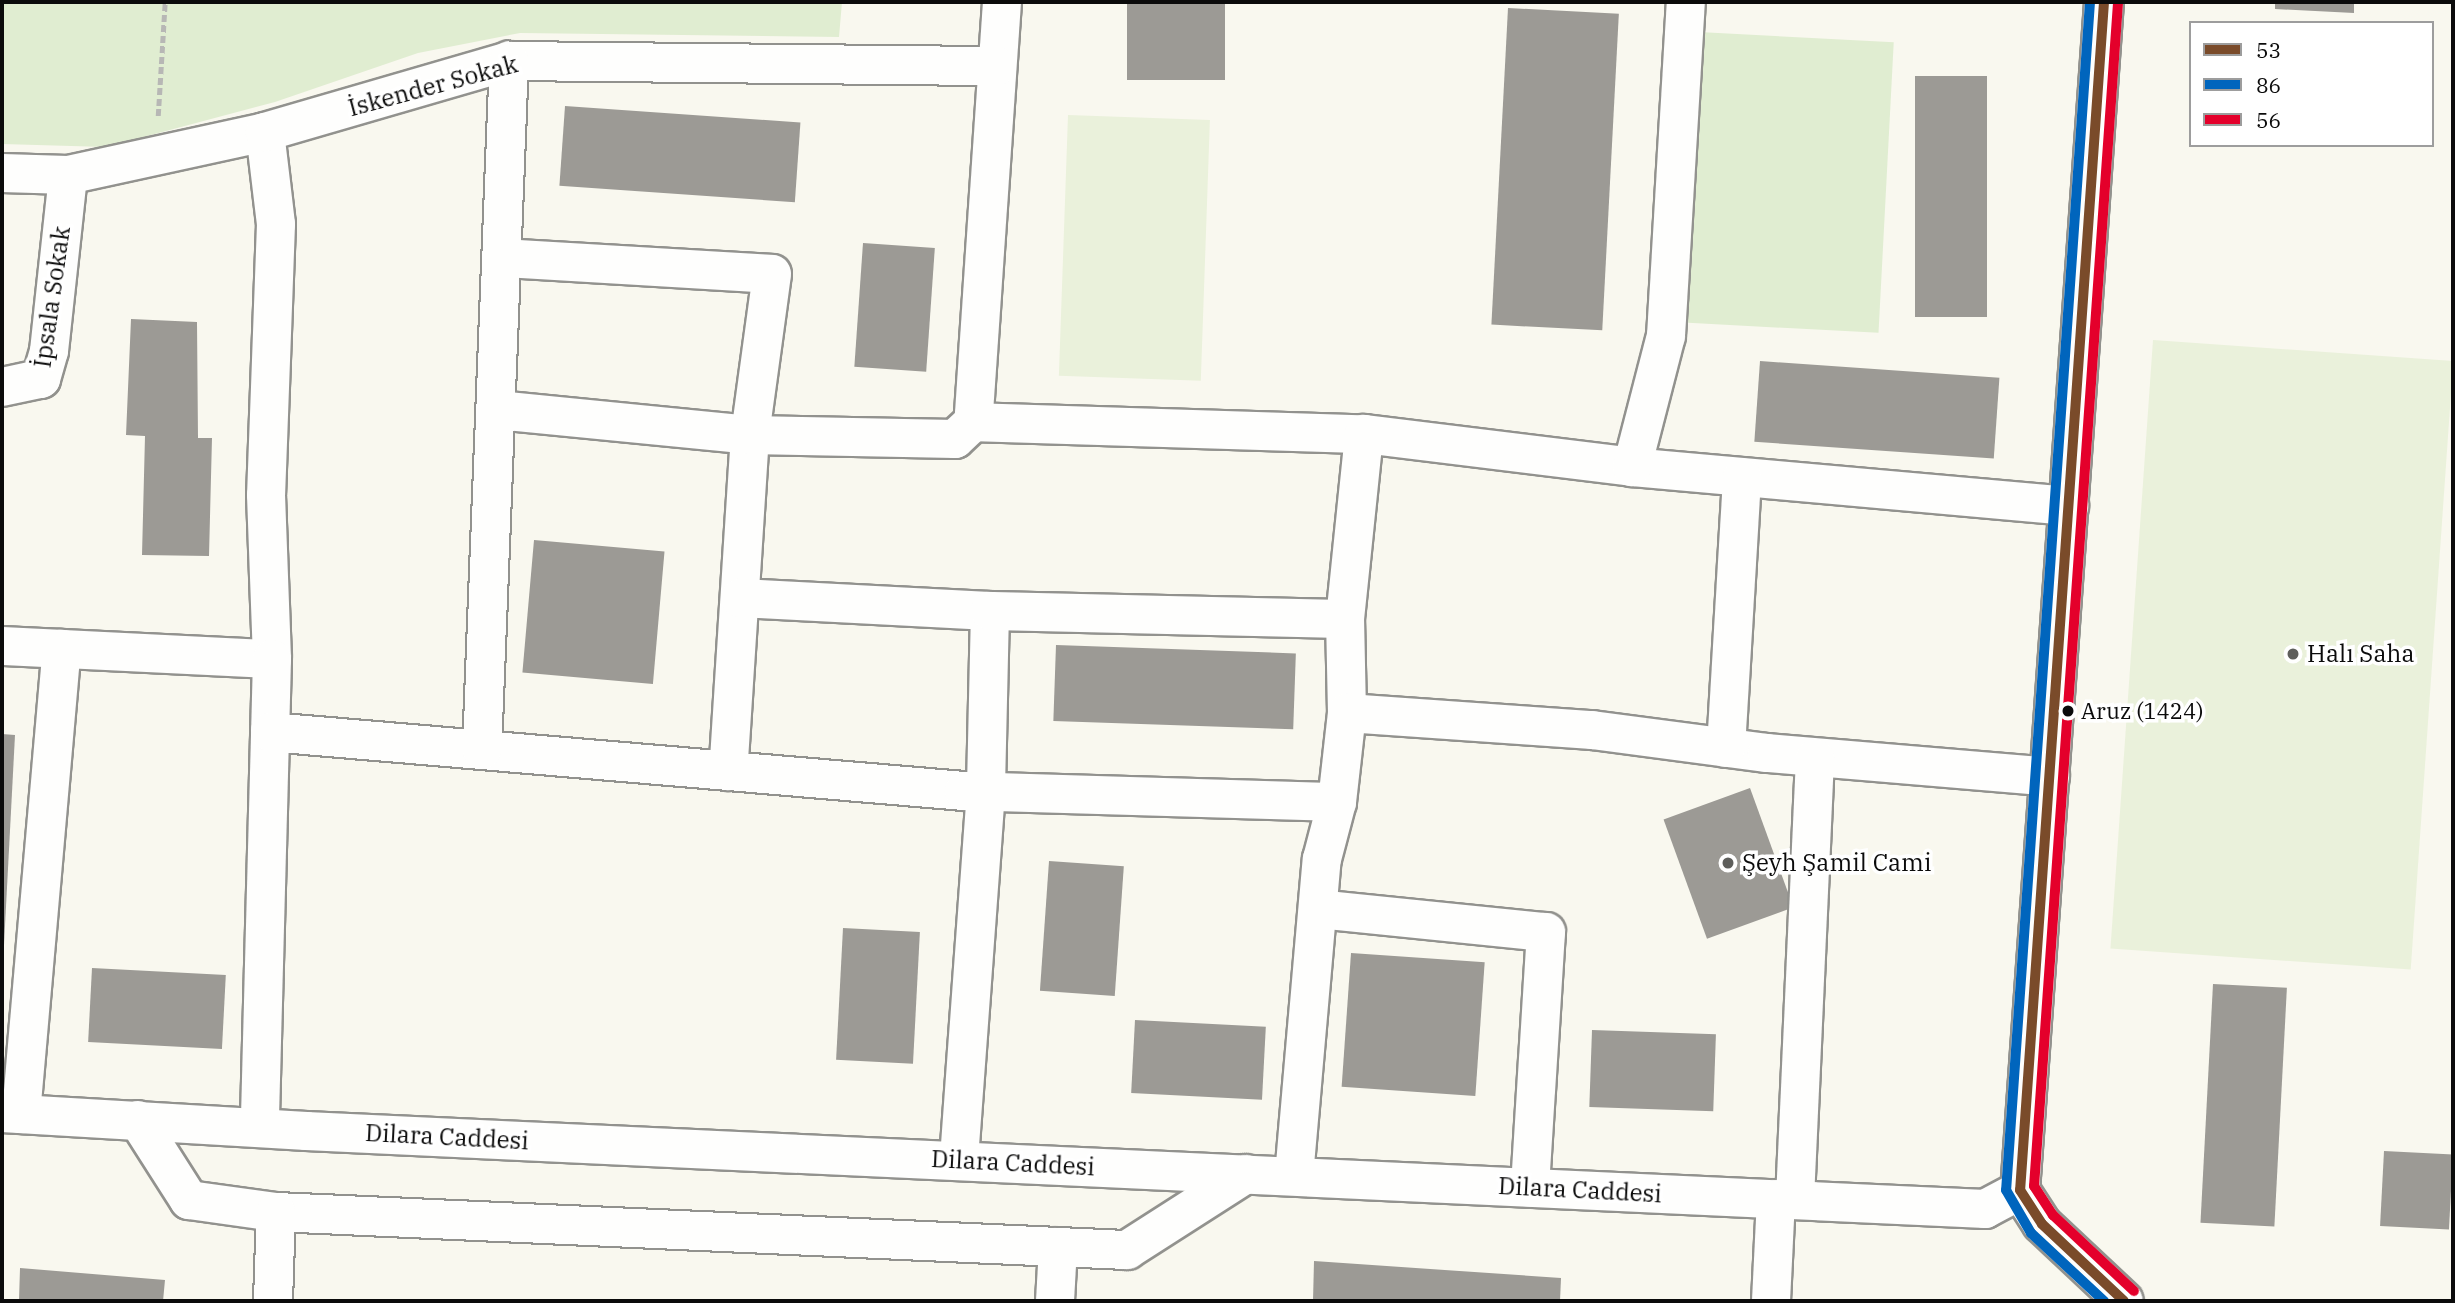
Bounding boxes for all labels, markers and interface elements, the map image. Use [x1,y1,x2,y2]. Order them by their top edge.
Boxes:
legend [2189,21,2434,147]
text: 53 [2256,36,2281,64]
street label: İskender Sokak [345,50,521,122]
text: 86 [2256,71,2281,99]
text: 56 [2256,106,2281,134]
street label: İpsala Sokak [28,224,76,370]
place label: Halı Saha [2307,640,2415,668]
marker: Halı Saha [2285,646,2301,662]
place label: Aruz (1424) [2081,698,2203,724]
marker: Aruz (1424) [2061,704,2075,718]
place label: Şeyh Şamil Cami [1742,849,1932,877]
marker: Şeyh Şamil Cami [1720,855,1736,871]
street label: Dilara Caddesi [364,1118,530,1156]
street label: Dilara Caddesi [930,1144,1096,1182]
street label: Dilara Caddesi [1497,1171,1663,1209]

